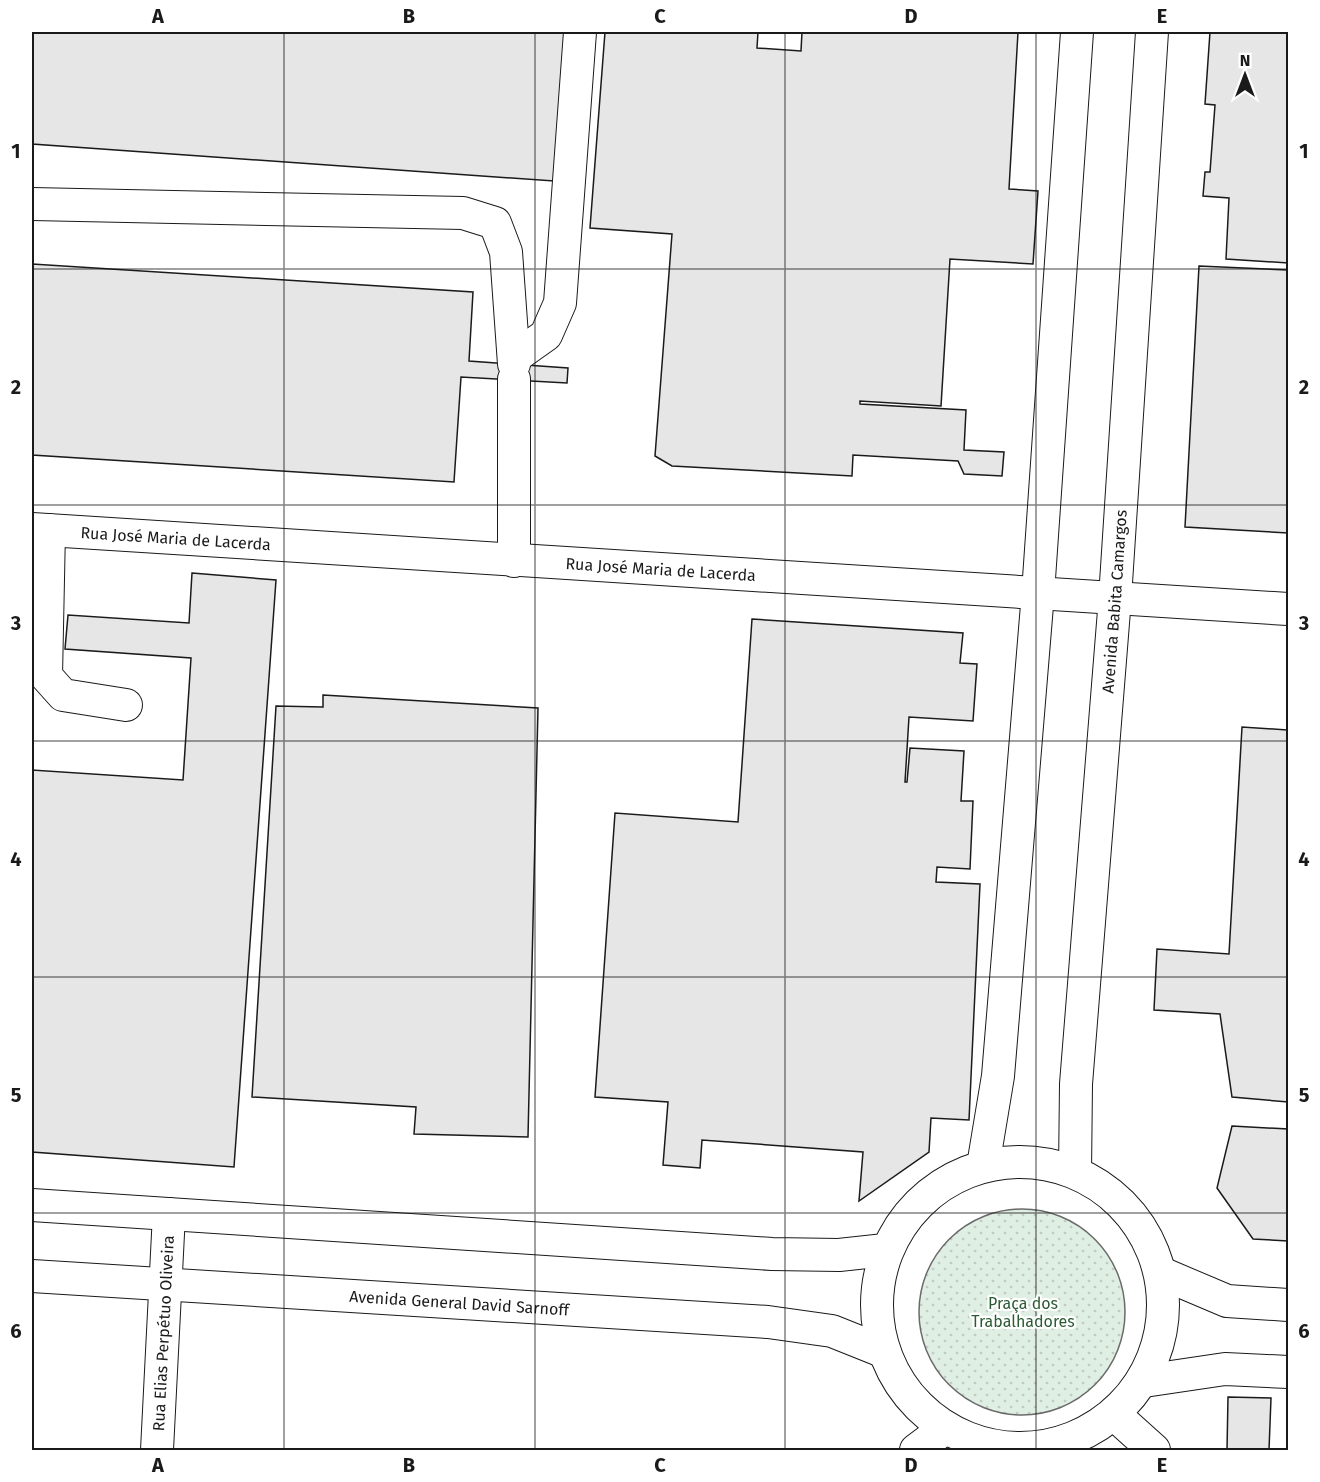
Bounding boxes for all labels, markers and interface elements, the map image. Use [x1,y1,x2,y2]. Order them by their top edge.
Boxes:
text: A [151,4,165,28]
text: B [403,4,415,28]
text: C [654,4,666,28]
text: D [904,4,918,28]
text: E [1157,4,1167,28]
north arrow [1215,45,1275,105]
text: N [1240,51,1250,70]
text: 1 [11,139,21,163]
text: 1 [1299,139,1309,163]
text: 2 [11,375,21,399]
text: 2 [1299,375,1309,399]
street label: Avenida Babita Camargos [1098,509,1131,694]
street label: Rua José Maria de Lacerda [80,523,271,554]
street label: Rua José Maria de Lacerda [565,554,756,585]
text: 3 [10,611,21,635]
text: 3 [1298,611,1309,635]
text: 4 [10,847,22,871]
text: 4 [1298,847,1310,871]
text: 5 [11,1083,22,1107]
text: 5 [1299,1083,1310,1107]
street label: Rua Elias Perpétuo Oliveira [149,1235,178,1432]
street label: Avenida General David Sarnoff [349,1287,571,1320]
park label: Praça dos Trabalhadores [971,1294,1075,1331]
text: 6 [10,1319,22,1343]
text: 6 [1298,1319,1310,1343]
text: A [151,1453,165,1477]
text: B [403,1453,415,1477]
text: C [654,1453,666,1477]
text: D [904,1453,918,1477]
text: E [1157,1453,1167,1477]

